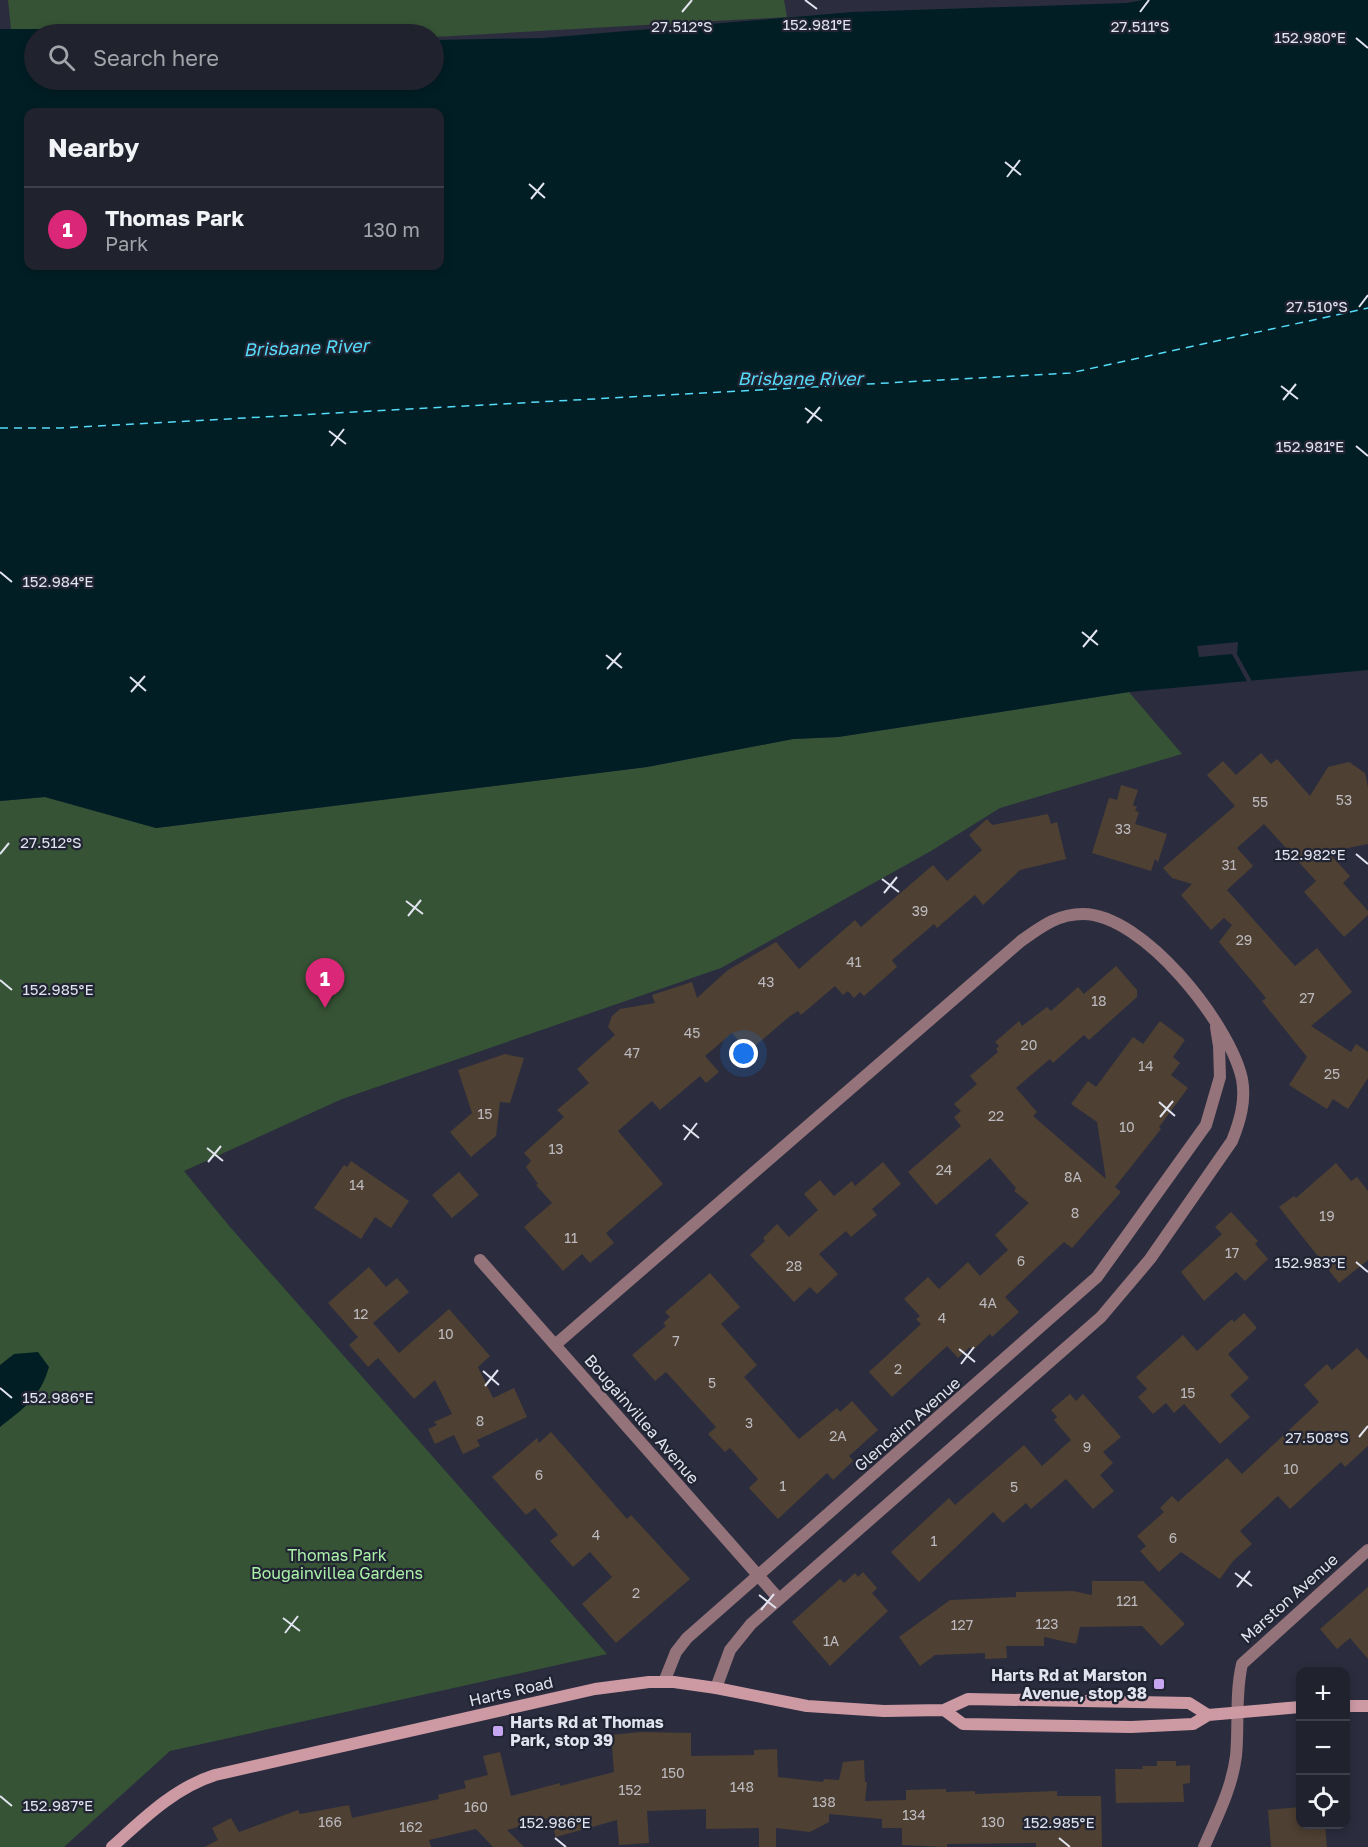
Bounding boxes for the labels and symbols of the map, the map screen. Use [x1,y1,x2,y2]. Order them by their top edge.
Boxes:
text: 152.981°E [783,15,851,33]
text: 27.512°S [651,17,713,35]
text: 27.511°S [1111,17,1169,35]
text: 152.980°E [1274,28,1346,46]
text: 27.510°S [1286,297,1348,315]
water label: Brisbane River [243,334,372,360]
water label: Brisbane River [738,367,865,389]
text: 152.981°E [1276,437,1344,455]
text: 152.984°E [23,572,93,590]
house number: 53 [1336,791,1352,808]
house number: 55 [1252,793,1268,810]
house number: 33 [1115,820,1131,837]
text: 27.512°S [20,833,82,851]
text: 152.982°E [1274,845,1346,863]
house number: 31 [1222,856,1237,873]
house number: 39 [912,902,928,919]
house number: 29 [1236,931,1252,948]
house number: 41 [846,953,862,970]
pin: 1 [306,958,344,1008]
house number: 43 [758,973,774,990]
text: 152.985°E [22,980,94,998]
house number: 27 [1299,989,1315,1006]
house number: 18 [1091,992,1107,1009]
house number: 45 [684,1024,700,1041]
house number: 20 [1021,1036,1037,1053]
your location [729,1039,758,1068]
house number: 47 [624,1044,640,1061]
house number: 14 [1138,1057,1154,1074]
house number: 25 [1324,1065,1340,1082]
house number: 15 [478,1105,492,1122]
house number: 22 [988,1107,1004,1124]
house number: 10 [1119,1118,1135,1135]
house number: 13 [549,1140,563,1157]
house number: 24 [936,1161,952,1178]
house number: 8A [1064,1168,1083,1185]
house number: 14 [349,1176,365,1193]
house number: 8 [1071,1204,1079,1221]
house number: 19 [1319,1207,1335,1224]
house number: 11 [564,1229,578,1246]
house number: 17 [1225,1244,1239,1261]
house number: 6 [1017,1252,1025,1269]
text: 152.983°E [1274,1253,1346,1271]
house number: 28 [786,1257,802,1274]
house number: 4A [979,1294,998,1311]
house number: 12 [354,1305,368,1322]
house number: 4 [938,1309,946,1326]
house number: 10 [438,1325,454,1342]
house number: 7 [672,1332,680,1349]
street label: Bougainvillea Avenue [580,1350,704,1488]
house number: 2 [894,1360,902,1377]
street label: Glencairn Avenue [850,1373,964,1475]
house number: 5 [708,1374,716,1391]
house number: 15 [1181,1384,1195,1401]
text: 152.986°E [22,1388,94,1406]
house number: 8 [476,1412,484,1429]
house number: 3 [745,1414,753,1431]
house number: 2A [829,1427,847,1444]
text: 27.508°S [1285,1428,1349,1446]
house number: 9 [1083,1438,1091,1455]
house number: 10 [1283,1460,1299,1477]
house number: 6 [535,1466,543,1483]
house number: 1 [780,1477,787,1494]
house number: 5 [1010,1478,1018,1495]
house number: 4 [592,1526,600,1543]
house number: 6 [1169,1529,1177,1546]
house number: 1 [931,1532,938,1549]
park label: Thomas Park Bougainvillea Gardens [251,1545,423,1583]
street label: Marston Avenue [1236,1549,1342,1647]
house number: 2 [632,1584,640,1601]
house number: 121 [1116,1592,1138,1609]
house number: 123 [1035,1615,1059,1632]
house number: 127 [951,1616,973,1633]
house number: 1A [823,1632,840,1649]
place label: Harts Rd at Marston Avenue, stop 38 [991,1665,1147,1703]
street label: Harts Road [467,1672,555,1710]
marker: Harts Rd at Marston Avenue, stop 38 [1152,1677,1166,1691]
place label: Harts Rd at Thomas Park, stop 39 [510,1712,664,1750]
marker: Harts Rd at Thomas Park, stop 39 [491,1724,505,1738]
house number: 150 [661,1764,685,1781]
house number: 148 [730,1778,754,1795]
house number: 152 [618,1781,642,1798]
house number: 138 [812,1793,836,1810]
text: 152.987°E [23,1796,93,1814]
house number: 160 [464,1798,488,1815]
house number: 134 [902,1806,926,1823]
house number: 166 [318,1813,342,1830]
text: 152.986°E [519,1813,591,1831]
house number: 130 [981,1813,1005,1830]
text: 152.985°E [1023,1813,1095,1831]
house number: 162 [399,1818,423,1835]

